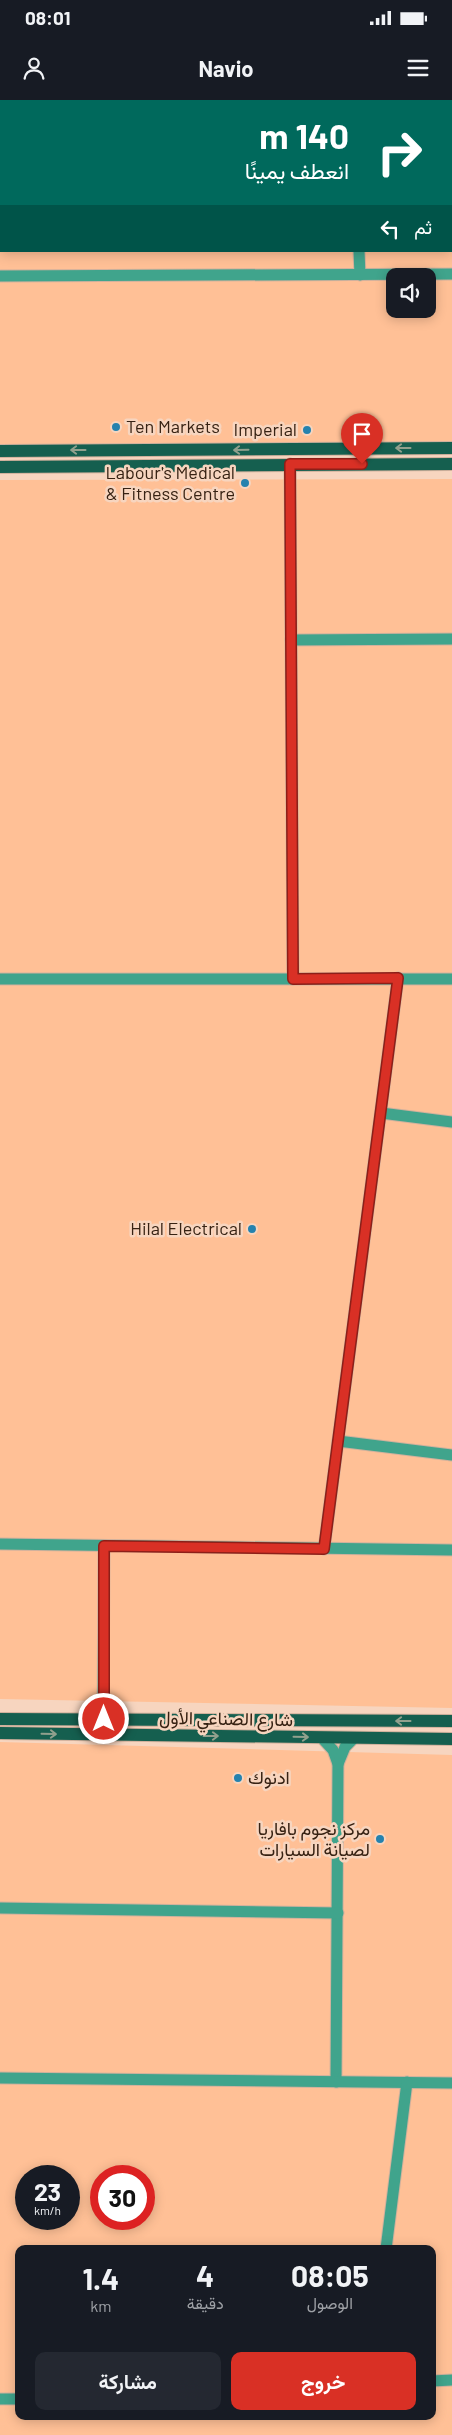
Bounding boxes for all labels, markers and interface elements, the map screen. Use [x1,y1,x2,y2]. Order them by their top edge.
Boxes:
text: 08:01 [25,6,70,29]
icon: person [20,54,48,82]
icon: menu [404,54,432,82]
text: Navio [198,55,254,81]
text: 140 m [259,114,349,156]
icon: right [367,120,432,185]
text: انعطف يمينًا [245,157,349,183]
icon: left [376,215,404,243]
text: ثم [414,215,432,238]
map controls [386,268,436,318]
button: sound [386,268,436,318]
pin [341,413,383,464]
place label: Ten Markets [126,415,220,437]
place label: Imperial [234,418,297,440]
icon: arrive [348,420,376,448]
marker: Ten Markets [110,421,122,433]
marker: Imperial [301,424,313,436]
one-way arrow [396,443,412,453]
one-way arrow [71,445,87,455]
one-way arrow [233,445,249,454]
place label: Labour's Medical & Fitness Centre [106,461,235,504]
marker: Labour's Medical & Fitness Centre [239,477,251,489]
place label: Hilal Electrical [130,1217,242,1239]
marker: Hilal Electrical [246,1223,258,1235]
position arrow [77,1692,129,1744]
street label: شارع الصناعي الأول [159,1706,293,1735]
one-way arrow [396,1716,412,1726]
one-way arrow [40,1729,56,1739]
one-way arrow [202,1731,219,1741]
one-way arrow [292,1732,309,1742]
place label: ادنوك [248,1766,290,1789]
marker: ادنوك [232,1772,244,1784]
place label: مركز نجوم بافاريا لصيانة السيارات [257,1817,370,1861]
marker: مركز نجوم بافاريا لصيانة السيارات [374,1833,386,1845]
speed limit sign: 30 [90,2165,155,2230]
text: 23 [34,2176,61,2206]
text: km/h [34,2203,61,2217]
text: 4 [196,2257,214,2293]
text: 08:05 [291,2257,369,2293]
text: 1.4 [82,2260,119,2296]
text: دقيقة [187,2293,224,2312]
text: الوصول [307,2293,353,2312]
text: km [90,2296,111,2315]
button: مشاركة [35,2352,221,2410]
button: خروج [231,2352,416,2410]

